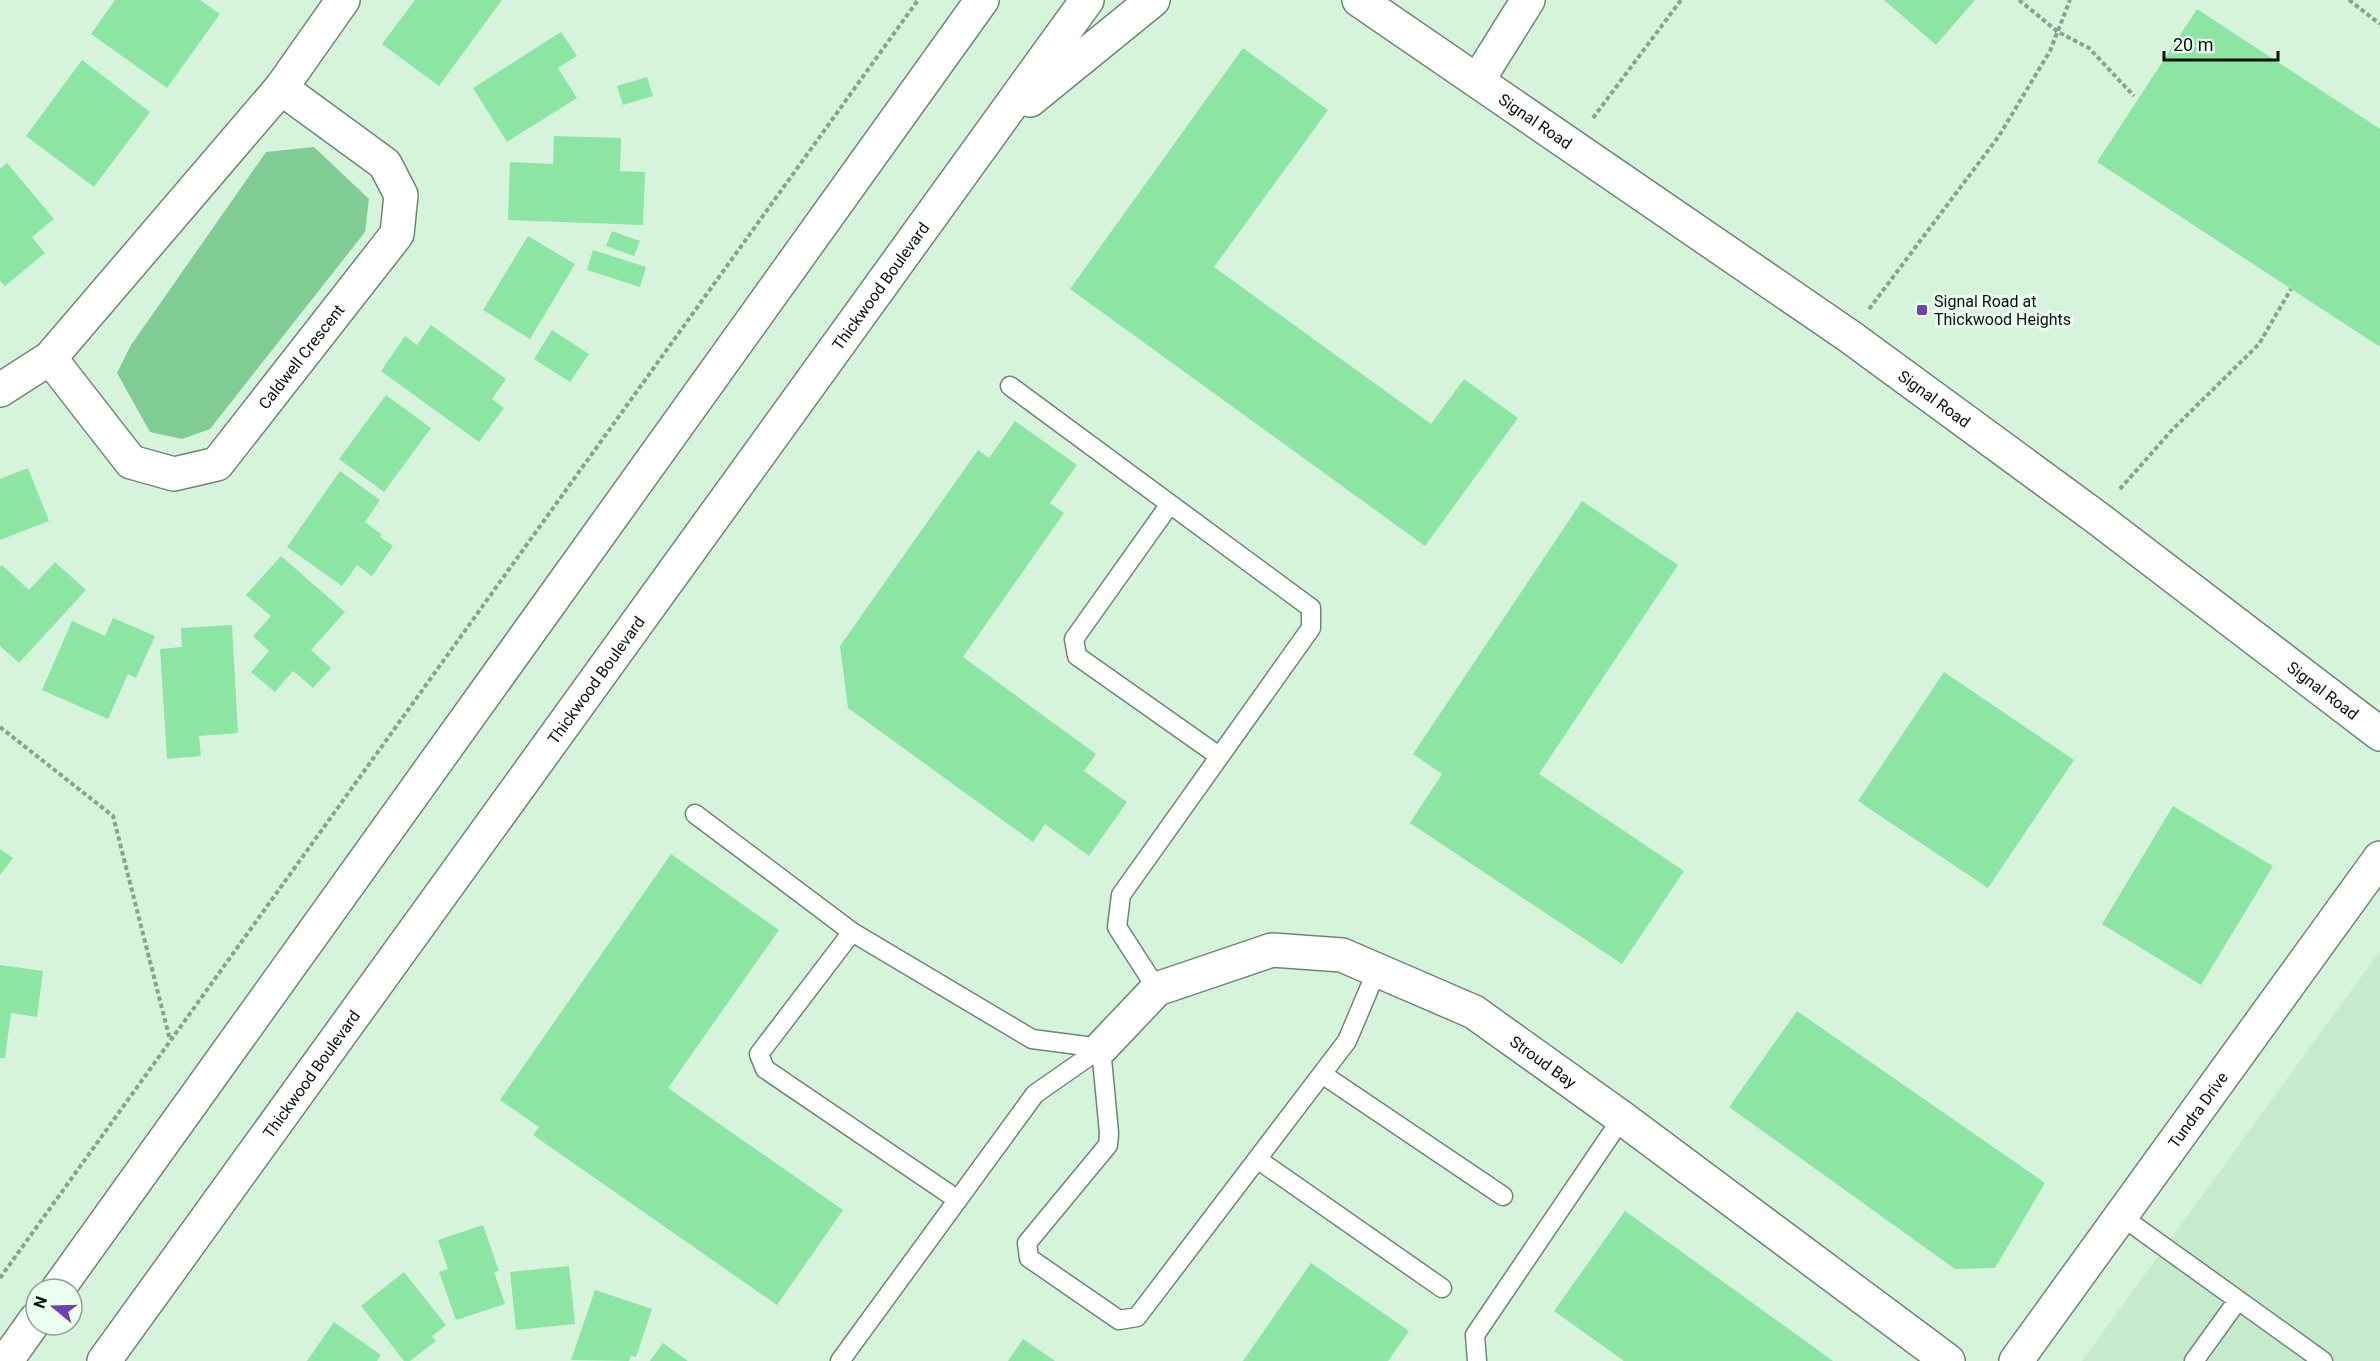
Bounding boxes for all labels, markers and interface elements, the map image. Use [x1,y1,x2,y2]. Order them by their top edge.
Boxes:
scale bar [2164,24,2278,62]
text: 20 m [2173,34,2213,55]
street label: Signal Road [1495,90,1575,153]
street label: Thickwood Boulevard [828,219,933,354]
place label: Signal Road at Thickwood Heights [1934,292,2071,329]
street label: Caldwell Crescent [255,301,348,413]
marker: Signal Road at Thickwood Heights [1915,303,1929,317]
street label: Signal Road [1894,366,1974,432]
street label: Thickwood Boulevard [544,613,649,748]
street label: Signal Road [2283,658,2362,724]
street label: Thickwood Boulevard [259,1007,364,1142]
street label: Stroud Bay [1506,1032,1580,1092]
street label: Tundra Drive [2164,1068,2232,1152]
north arrow [24,1277,84,1337]
text: N [29,1294,51,1311]

